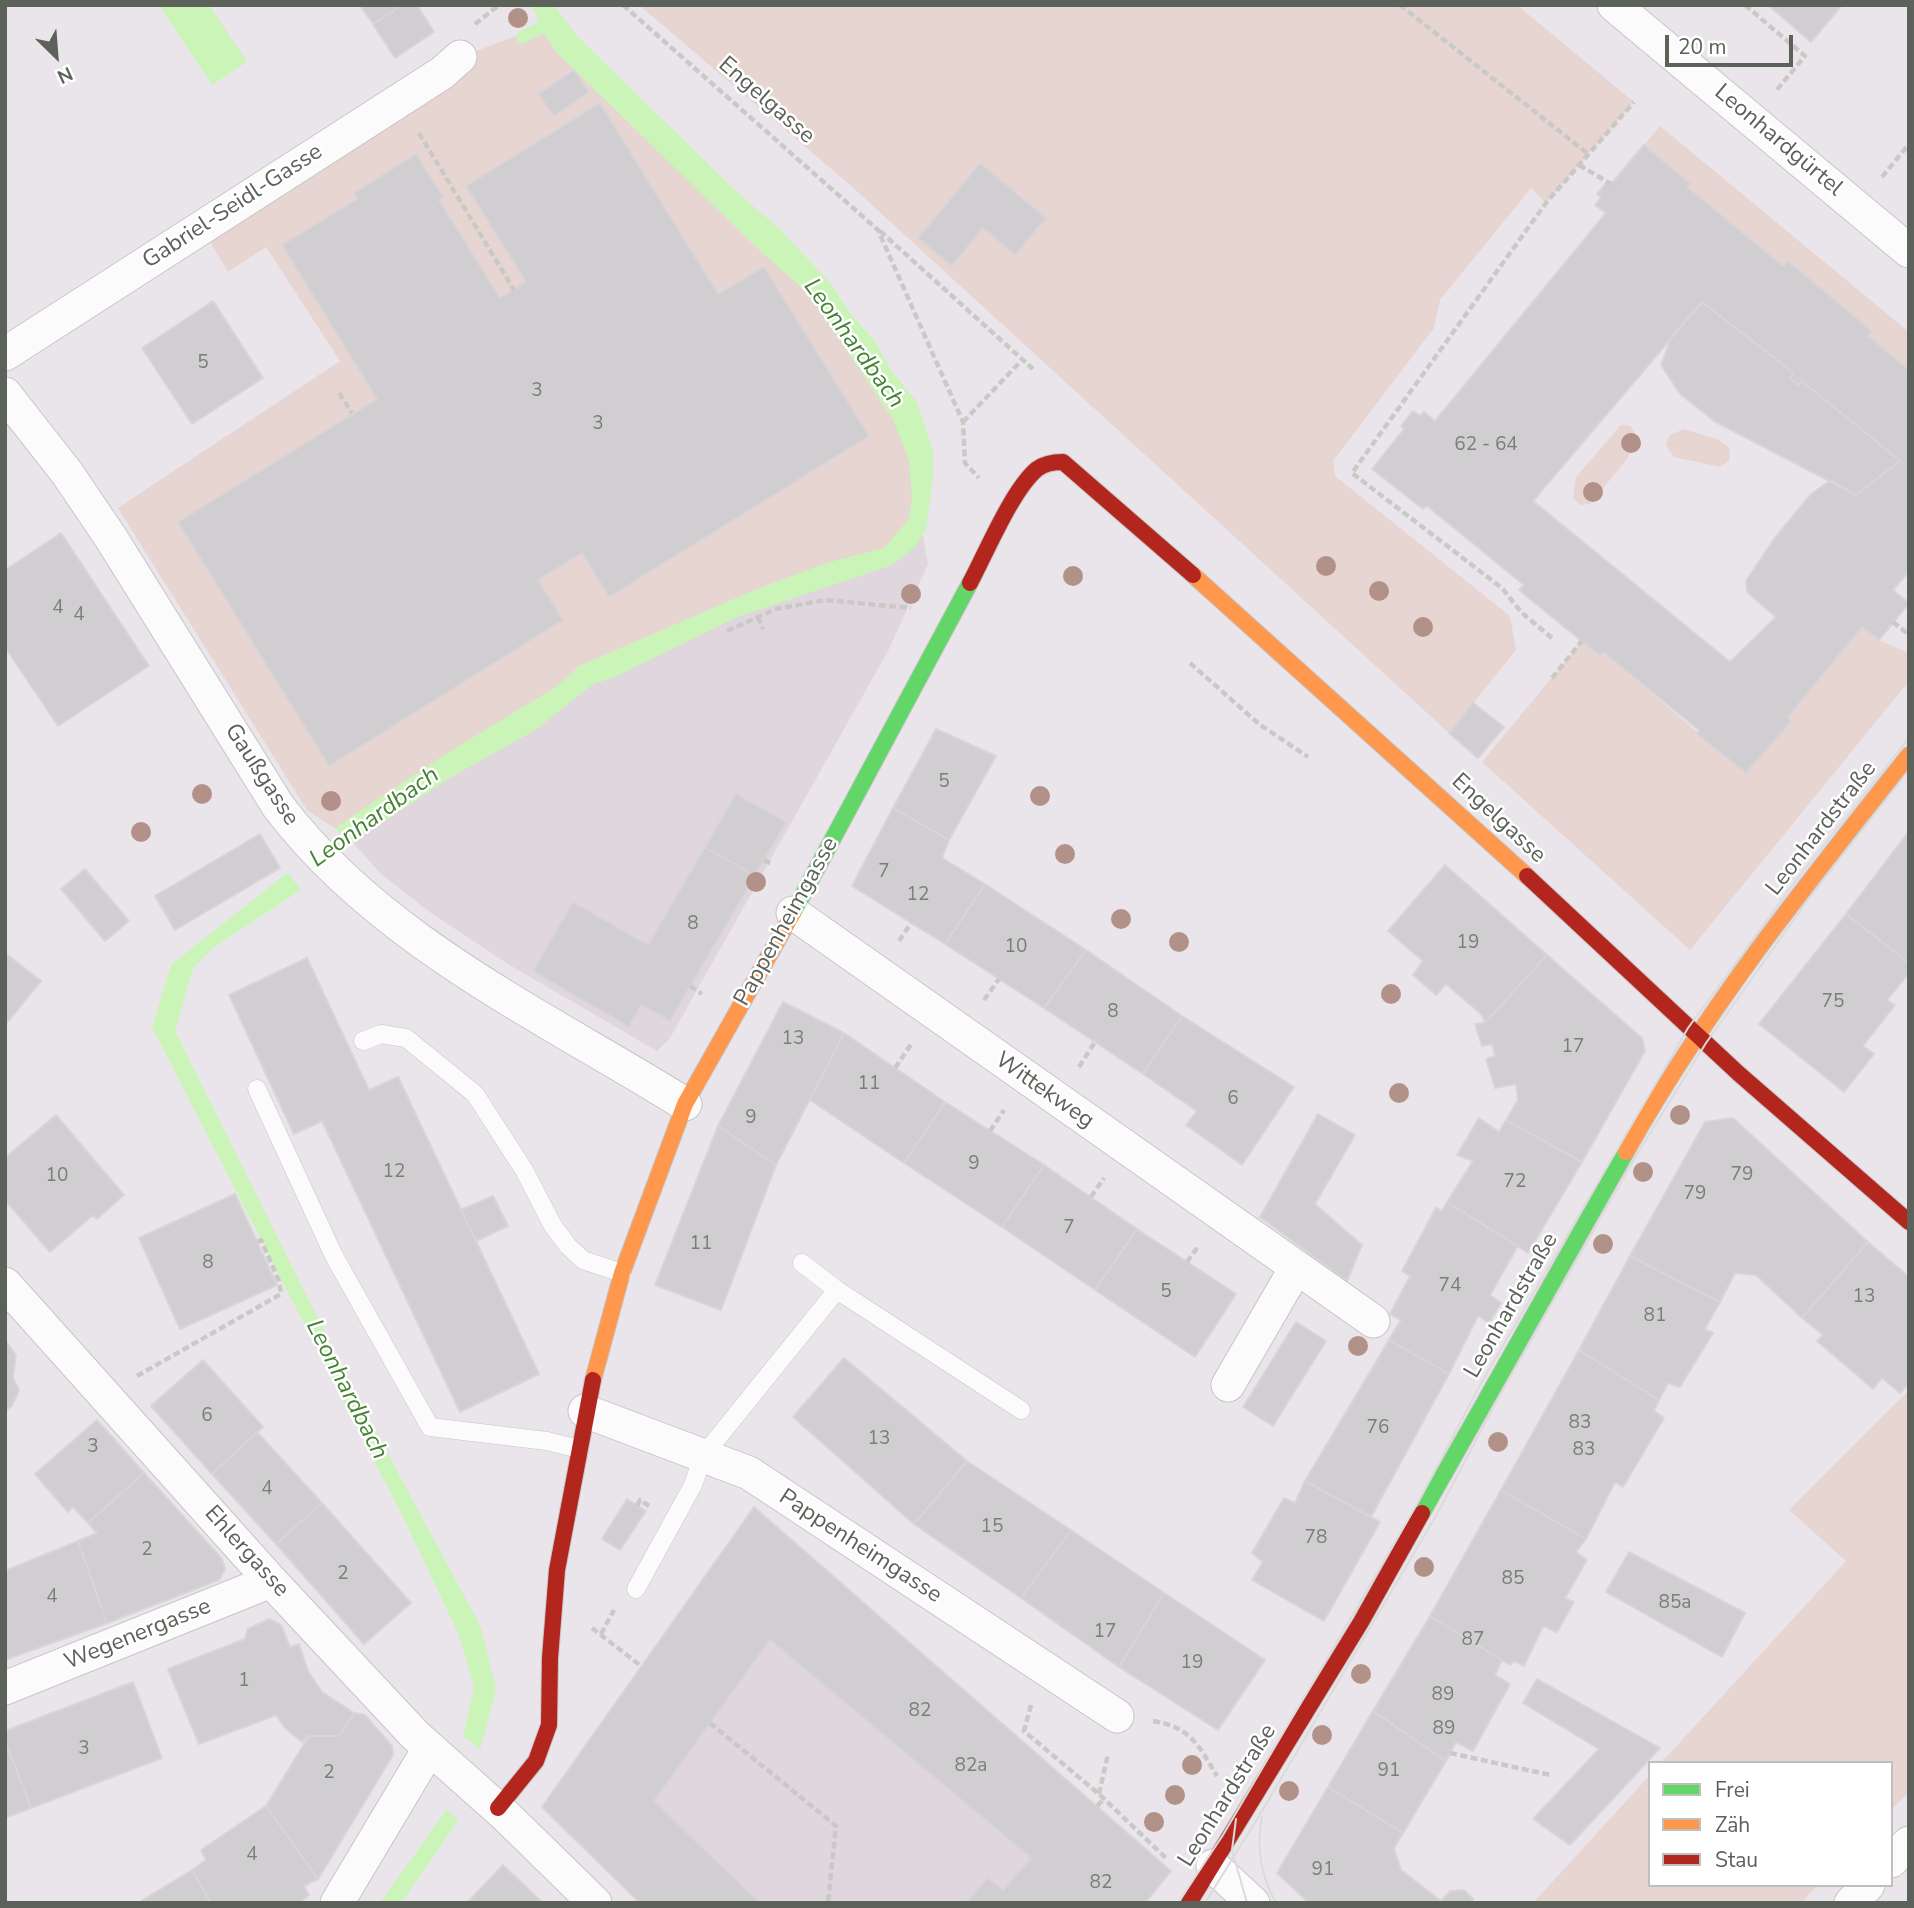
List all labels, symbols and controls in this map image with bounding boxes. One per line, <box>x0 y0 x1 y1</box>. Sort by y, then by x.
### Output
north arrow <box>21 21 91 91</box>
scale bar <box>1669 21 1797 65</box>
text: 20 m <box>1678 33 1727 61</box>
street label: Engelgasse <box>712 52 820 150</box>
text: N <box>53 60 77 90</box>
street label: Leonhardgürtel <box>1708 79 1848 203</box>
street label: Gabriel-Seidl-Gasse <box>138 139 328 275</box>
water label: Leonhardbach <box>796 274 910 414</box>
house number: 5 <box>197 352 209 374</box>
house number: 3 <box>531 380 543 402</box>
house number: 3 <box>592 413 604 435</box>
house number: 62 - 64 <box>1454 434 1518 456</box>
house number: 4 <box>52 597 64 619</box>
house number: 4 <box>73 604 85 626</box>
street label: Gaußgasse <box>218 719 304 831</box>
street label: Leonhardstraße <box>1761 756 1883 902</box>
water label: Leonhardbach <box>305 761 445 875</box>
street label: Engelgasse <box>1445 768 1551 870</box>
house number: 5 <box>938 771 950 793</box>
street label: Pappenheimgasse <box>729 833 845 1011</box>
house number: 7 <box>878 861 890 883</box>
house number: 12 <box>907 884 929 906</box>
house number: 8 <box>687 913 699 935</box>
house number: 19 <box>1457 932 1479 954</box>
house number: 10 <box>1005 936 1027 958</box>
house number: 75 <box>1822 991 1844 1013</box>
house number: 8 <box>1107 1001 1119 1023</box>
house number: 13 <box>782 1028 804 1050</box>
house number: 17 <box>1562 1036 1584 1058</box>
street label: Wittekweg <box>989 1047 1099 1135</box>
house number: 11 <box>858 1073 880 1095</box>
house number: 6 <box>1227 1088 1239 1110</box>
house number: 9 <box>745 1107 757 1129</box>
house number: 9 <box>968 1153 980 1175</box>
house number: 12 <box>383 1161 405 1183</box>
house number: 79 <box>1731 1164 1753 1186</box>
house number: 10 <box>46 1165 68 1187</box>
house number: 72 <box>1504 1171 1526 1193</box>
house number: 79 <box>1684 1183 1706 1205</box>
house number: 7 <box>1063 1217 1075 1239</box>
street label: Leonhardstraße <box>1459 1229 1565 1383</box>
house number: 11 <box>690 1233 712 1255</box>
house number: 8 <box>202 1252 214 1274</box>
house number: 74 <box>1439 1275 1461 1297</box>
house number: 5 <box>1160 1281 1172 1303</box>
house number: 13 <box>1853 1286 1875 1308</box>
house number: 81 <box>1644 1305 1666 1327</box>
water label: Leonhardbach <box>298 1315 394 1465</box>
house number: 6 <box>201 1405 213 1427</box>
house number: 83 <box>1569 1412 1591 1434</box>
house number: 76 <box>1367 1417 1389 1439</box>
house number: 13 <box>868 1428 890 1450</box>
house number: 3 <box>87 1436 99 1458</box>
house number: 83 <box>1573 1439 1595 1461</box>
house number: 4 <box>261 1478 273 1500</box>
street label: Pappenheimgasse <box>773 1484 947 1610</box>
street label: Ehlergasse <box>198 1501 294 1603</box>
house number: 15 <box>981 1516 1003 1538</box>
house number: 78 <box>1305 1527 1327 1549</box>
house number: 2 <box>141 1539 153 1561</box>
house number: 2 <box>337 1563 349 1585</box>
house number: 85 <box>1502 1568 1524 1590</box>
house number: 4 <box>46 1586 58 1608</box>
house number: 85a <box>1659 1592 1691 1614</box>
street label: Wegenergasse <box>61 1593 215 1677</box>
house number: 17 <box>1094 1621 1116 1643</box>
house number: 87 <box>1462 1629 1484 1651</box>
house number: 19 <box>1181 1652 1203 1674</box>
house number: 1 <box>238 1670 250 1692</box>
house number: 89 <box>1432 1684 1454 1706</box>
house number: 82 <box>909 1700 931 1722</box>
house number: 89 <box>1433 1718 1455 1740</box>
street label: Leonhardstraße <box>1173 1720 1283 1872</box>
house number: 3 <box>78 1738 90 1760</box>
house number: 82a <box>955 1755 987 1777</box>
house number: 91 <box>1378 1760 1400 1782</box>
legend <box>1648 1761 1893 1887</box>
house number: 2 <box>323 1762 335 1784</box>
text: Frei <box>1715 1776 1750 1804</box>
text: Zäh <box>1715 1811 1750 1839</box>
house number: 4 <box>246 1844 258 1866</box>
text: Stau <box>1715 1846 1758 1874</box>
house number: 91 <box>1312 1859 1334 1881</box>
house number: 82 <box>1090 1872 1112 1894</box>

